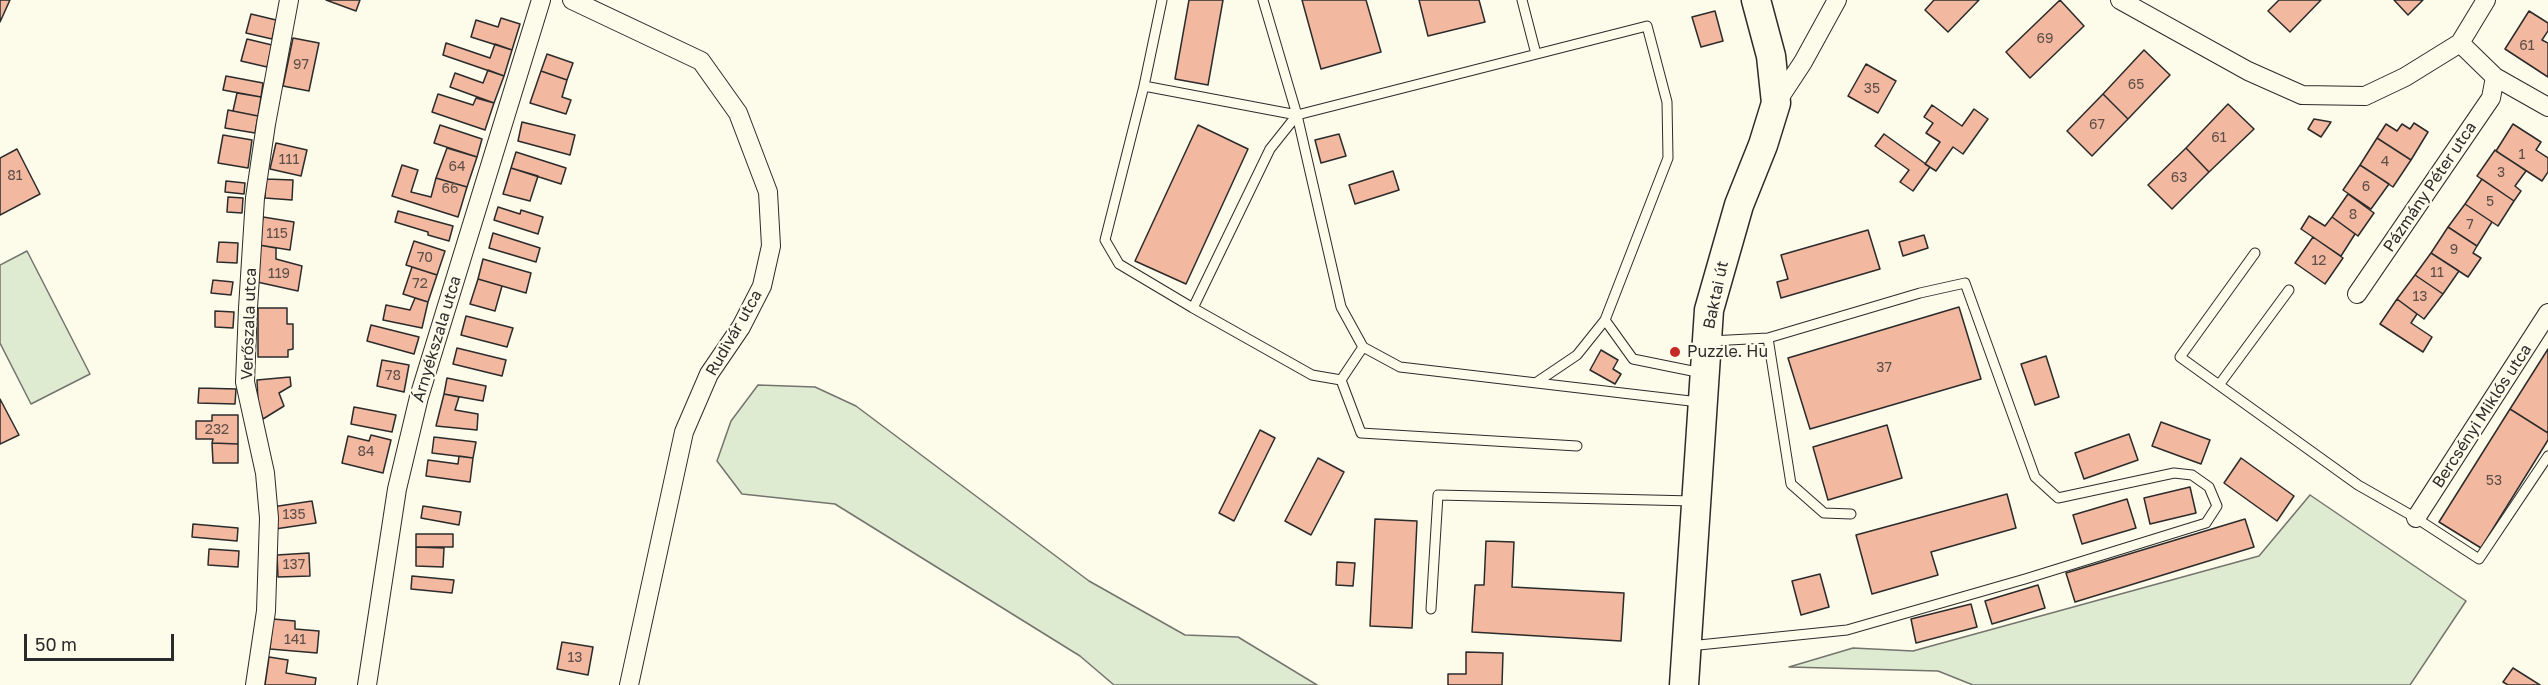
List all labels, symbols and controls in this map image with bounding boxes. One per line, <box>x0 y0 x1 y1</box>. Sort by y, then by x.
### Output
house number: 69 <box>2037 31 2053 47</box>
house number: 61 <box>2519 38 2535 54</box>
house number: 97 <box>293 57 309 73</box>
house number: 65 <box>2128 77 2144 93</box>
house number: 35 <box>1864 81 1880 97</box>
house number: 67 <box>2089 117 2105 133</box>
street label: Pázmány Péter utca <box>2379 118 2481 256</box>
house number: 61 <box>2211 130 2227 146</box>
house number: 1 <box>2519 147 2525 163</box>
house number: 111 <box>279 152 299 168</box>
house number: 4 <box>2381 154 2389 170</box>
house number: 64 <box>448 159 466 175</box>
house number: 3 <box>2497 165 2505 181</box>
house number: 81 <box>7 168 23 184</box>
house number: 63 <box>2171 170 2187 186</box>
house number: 6 <box>2362 179 2370 195</box>
house number: 66 <box>442 181 458 197</box>
house number: 5 <box>2486 194 2494 210</box>
house number: 8 <box>2349 207 2357 223</box>
house number: 7 <box>2466 217 2474 233</box>
house number: 115 <box>266 226 288 242</box>
house number: 9 <box>2450 242 2458 258</box>
house number: 70 <box>417 250 433 266</box>
house number: 12 <box>2312 253 2326 269</box>
street label: Baktai út <box>1699 259 1733 331</box>
house number: 11 <box>2430 265 2444 281</box>
house number: 119 <box>268 266 290 282</box>
street label: Verőszala utca <box>237 267 261 381</box>
street label: Árnyékszala utca <box>409 273 465 405</box>
house number: 72 <box>412 276 428 292</box>
street label: Rudivár utca <box>702 287 766 379</box>
house number: 13 <box>2413 289 2427 305</box>
street label: Bercsényi Miklós utca <box>2428 341 2536 491</box>
place label: Puzzle. Hu <box>1687 342 1768 362</box>
marker: Puzzle. Hu <box>1668 345 1682 359</box>
house number: 37 <box>1876 360 1892 376</box>
house number: 78 <box>385 368 401 384</box>
house number: 232 <box>205 422 229 438</box>
house number: 84 <box>357 444 375 460</box>
house number: 53 <box>2486 473 2502 489</box>
house number: 135 <box>282 507 306 523</box>
house number: 137 <box>283 557 305 573</box>
scale bar <box>27 622 177 660</box>
house number: 141 <box>284 632 306 648</box>
text: 50 m <box>35 633 77 655</box>
house number: 13 <box>568 650 582 666</box>

